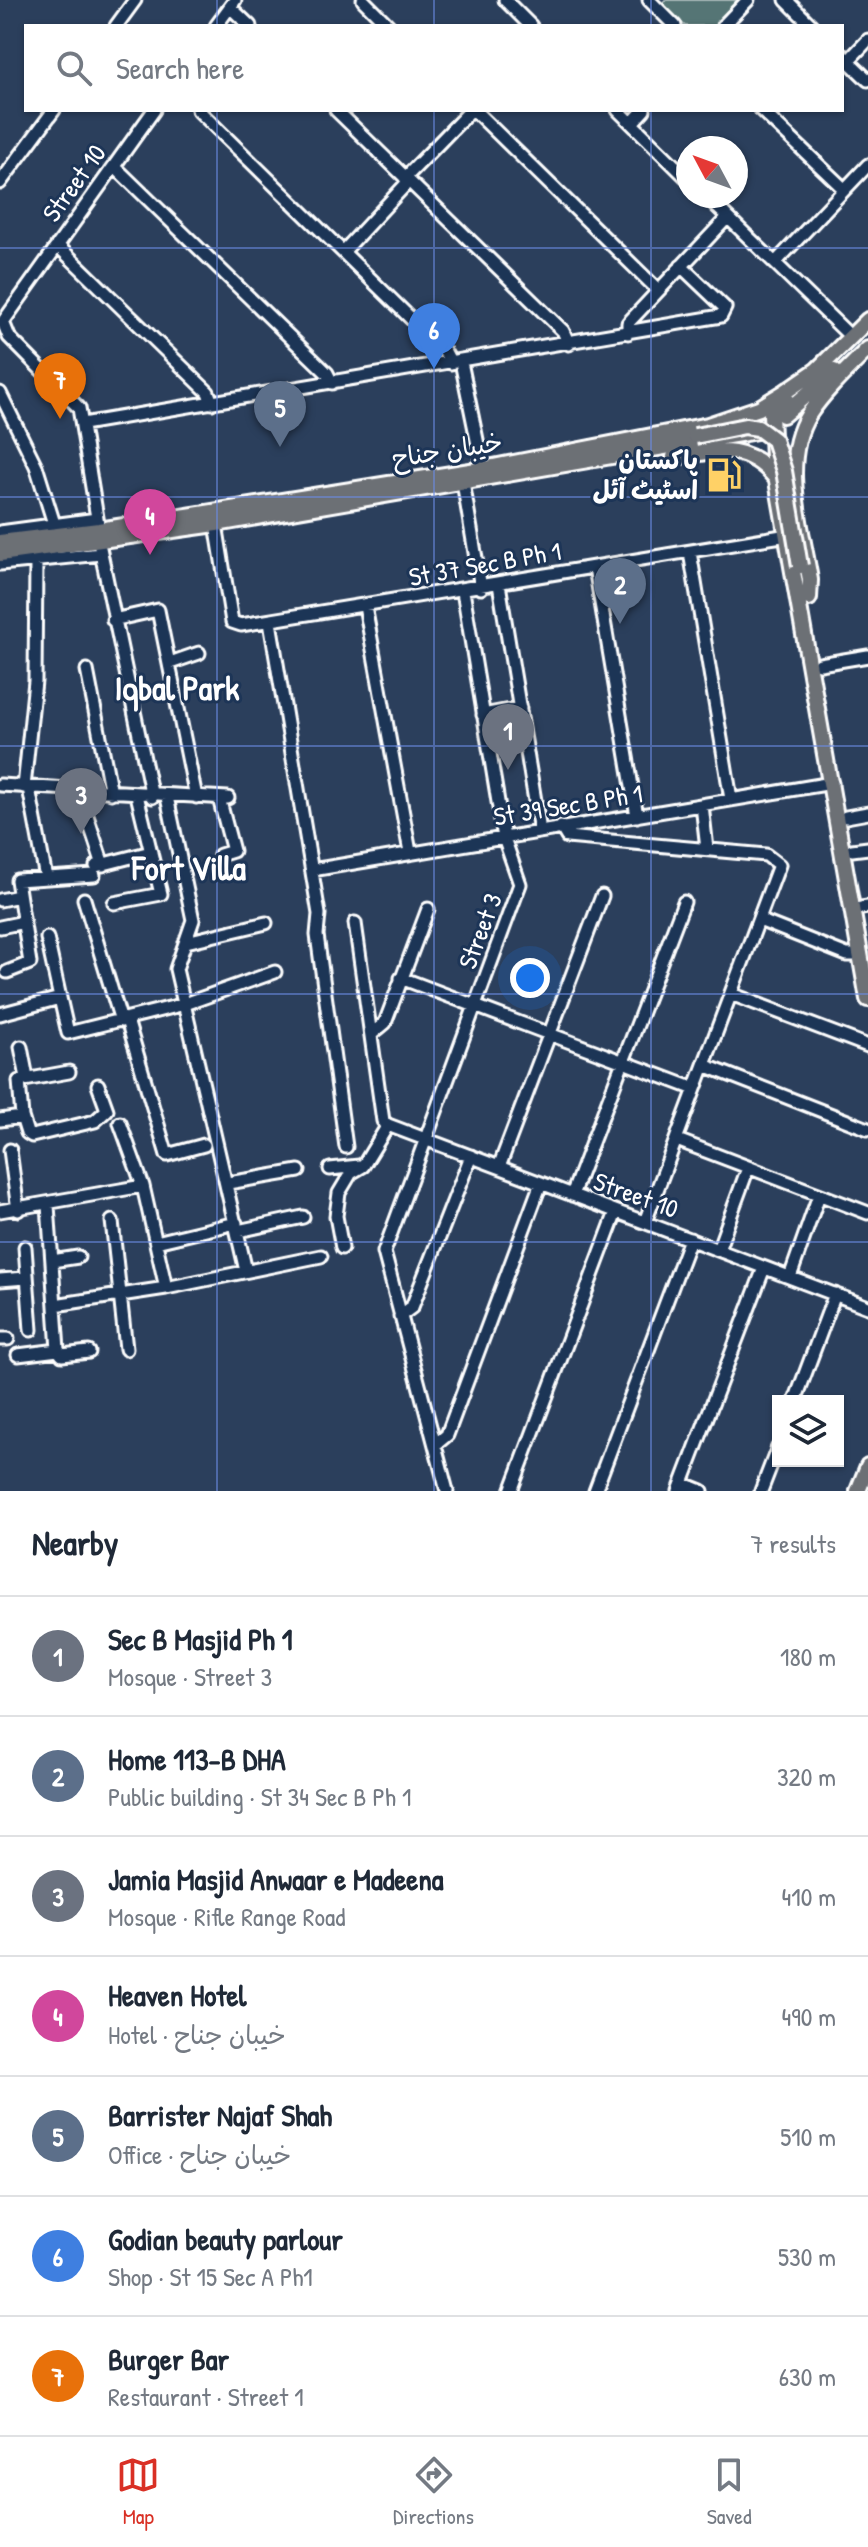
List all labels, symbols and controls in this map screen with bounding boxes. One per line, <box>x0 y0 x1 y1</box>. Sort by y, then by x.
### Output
search box <box>24 24 844 112</box>
icon: search <box>52 46 96 90</box>
text: Search here <box>116 48 244 88</box>
north arrow <box>676 136 748 208</box>
street label: Street 10 <box>34 137 114 228</box>
pin: 6 <box>408 303 460 369</box>
pin: 7 <box>34 353 86 419</box>
pin: 5 <box>254 381 306 447</box>
street label: خیبان جناح <box>389 423 505 477</box>
place label: پاکستان اسٹیٹ آئل <box>593 442 698 507</box>
fuel station icon: پاکستان اسٹیٹ آئل <box>705 456 743 494</box>
pin: 4 <box>124 489 176 555</box>
street label: St 37 Sec B Ph 1 <box>406 533 564 594</box>
pin: 2 <box>594 558 646 624</box>
district label: Iqbal Park <box>115 665 239 712</box>
pin: 1 <box>482 704 534 770</box>
pin: 3 <box>55 768 107 834</box>
street label: St 39 Sec B Ph 1 <box>491 775 645 834</box>
district label: Fort Villa <box>131 845 247 891</box>
street label: Street 3 <box>449 888 510 974</box>
your location <box>510 958 550 998</box>
street label: Street 10 <box>589 1163 683 1226</box>
map controls <box>772 1395 844 1467</box>
button: layers <box>772 1395 844 1467</box>
text: Nearby <box>32 1520 118 1566</box>
text: 7 results <box>751 1526 836 1561</box>
text: Sec B Masjid Ph 1 <box>108 1619 293 1659</box>
text: 1 <box>53 1639 63 1674</box>
text: 180 m <box>780 1639 836 1674</box>
text: Mosque · Street 3 <box>108 1659 272 1694</box>
text: Home 113-B DHA <box>108 1739 286 1779</box>
text: 2 <box>52 1759 64 1794</box>
text: 320 m <box>777 1759 836 1794</box>
text: Public building · St 34 Sec B Ph 1 <box>108 1779 411 1814</box>
text: Jamia Masjid Anwaar e Madeena <box>108 1859 444 1899</box>
text: 3 <box>52 1879 64 1914</box>
text: 410 m <box>782 1879 836 1914</box>
text: Mosque · Rifle Range Road <box>108 1899 345 1934</box>
text: Heaven Hotel <box>108 1975 247 2015</box>
text: 4 <box>53 1999 63 2034</box>
text: 490 m <box>781 1999 836 2034</box>
text: Hotel · خیبان جناح <box>108 2017 286 2052</box>
text: Barrister Najaf Shah <box>108 2095 332 2135</box>
text: 5 <box>53 2119 64 2154</box>
text: 510 m <box>780 2119 836 2154</box>
text: Office · خیبان جناح <box>108 2137 291 2172</box>
text: Godian beauty parlour <box>108 2219 343 2259</box>
text: 6 <box>53 2239 63 2274</box>
text: 530 m <box>778 2239 836 2274</box>
text: Shop · St 15 Sec A Ph1 <box>108 2259 313 2294</box>
text: Burger Bar <box>108 2339 229 2379</box>
text: 7 <box>52 2359 64 2394</box>
text: 630 m <box>779 2359 836 2394</box>
text: Restaurant · Street 1 <box>108 2379 304 2414</box>
tab: Map <box>116 2453 160 2531</box>
tab: Directions <box>393 2453 474 2531</box>
tab: Saved <box>707 2453 752 2531</box>

